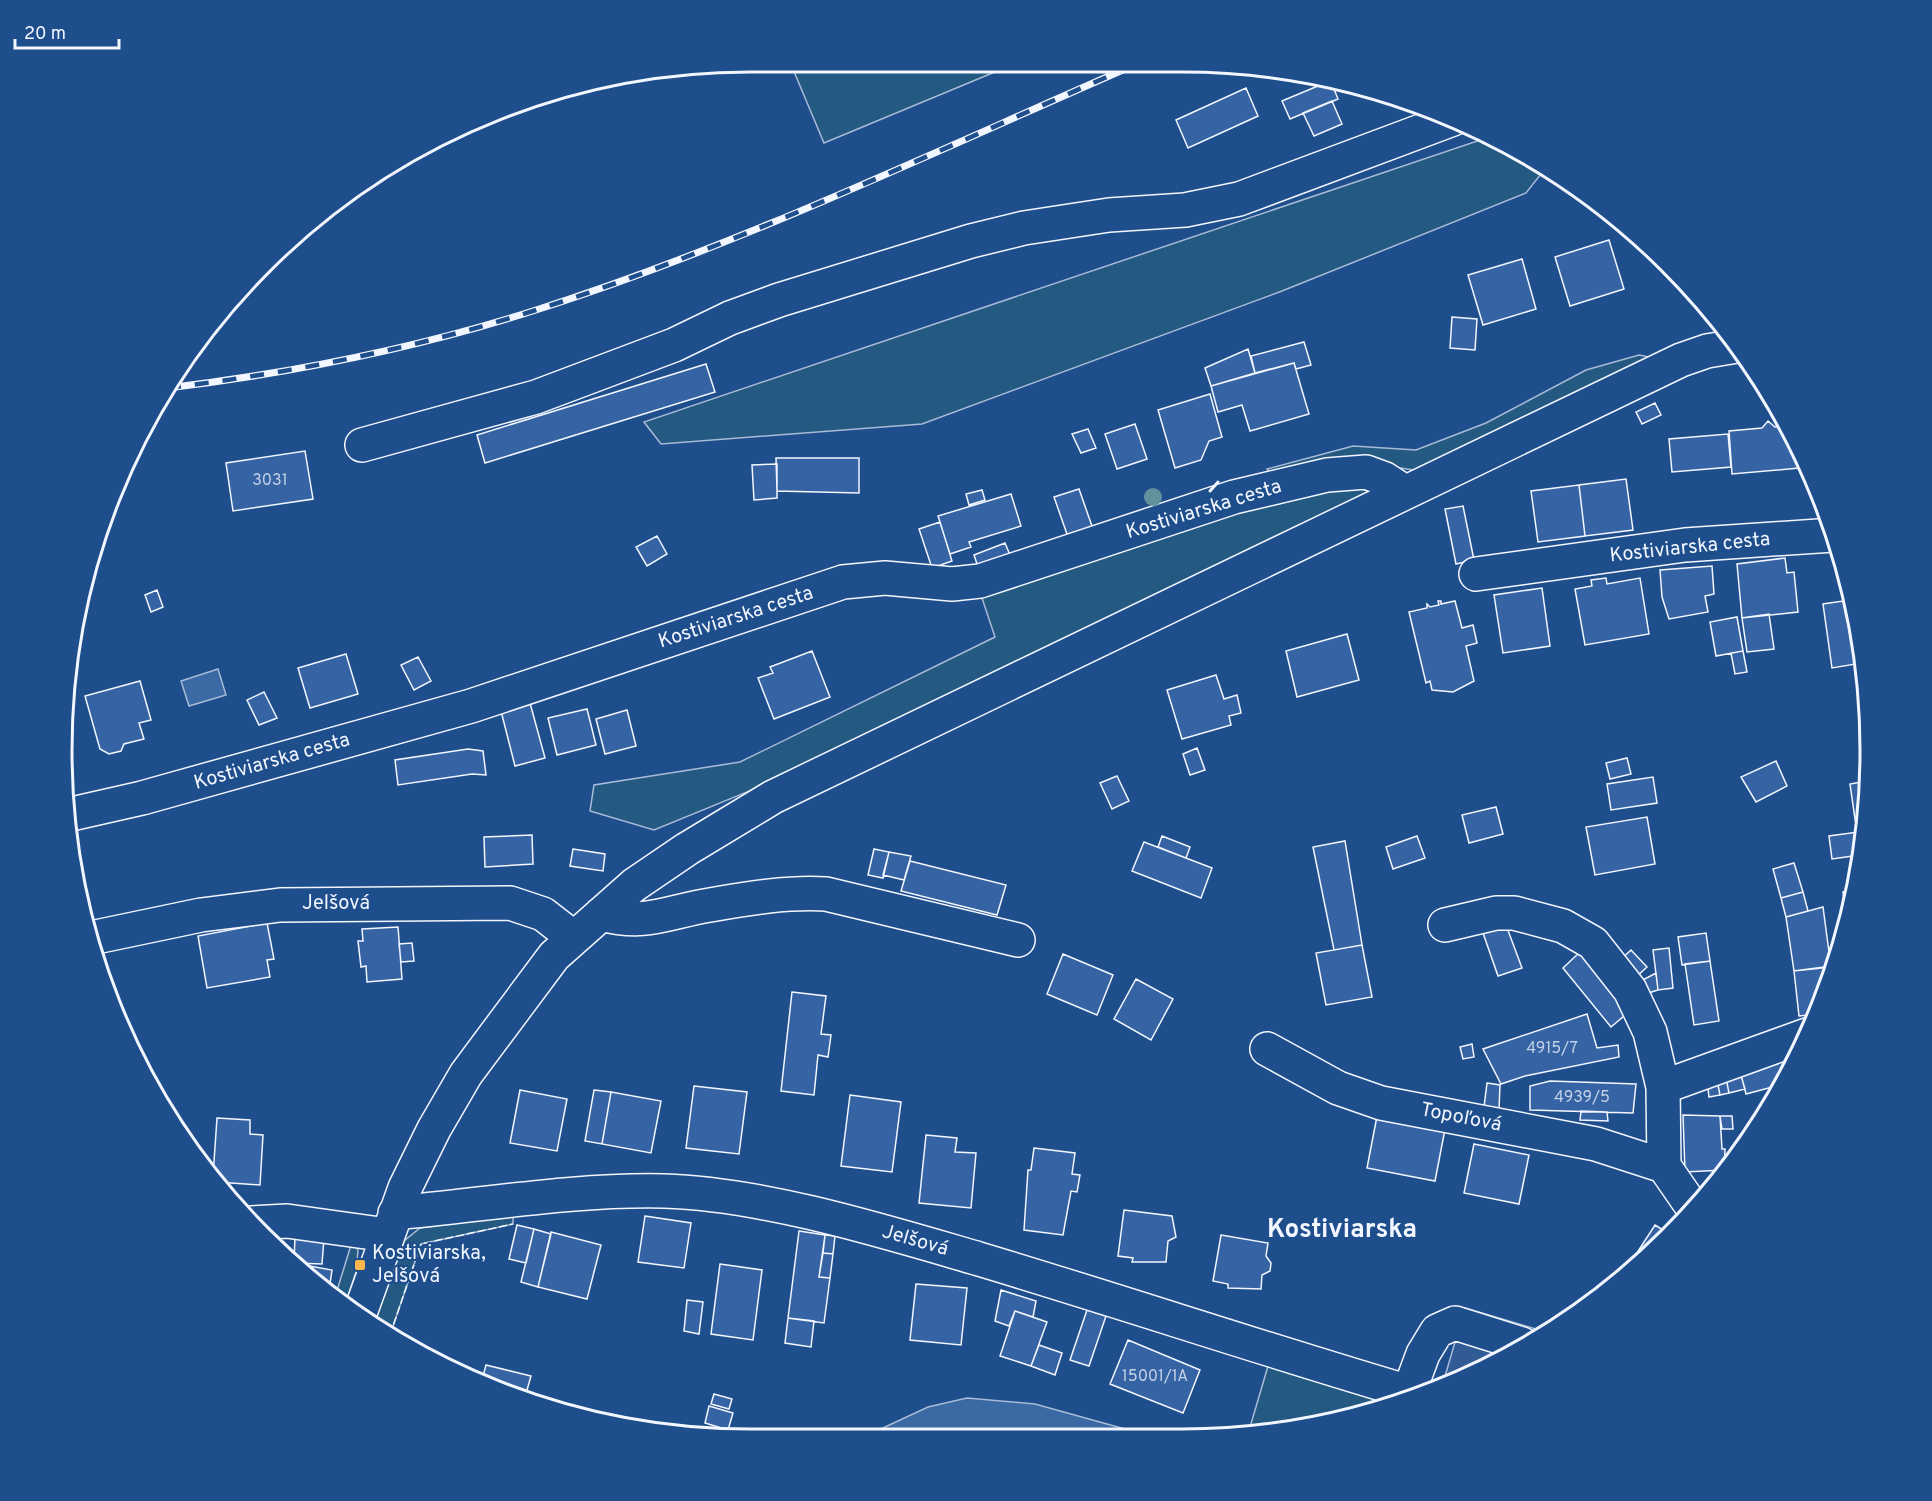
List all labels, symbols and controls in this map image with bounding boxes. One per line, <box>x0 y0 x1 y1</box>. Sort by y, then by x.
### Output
scale bar <box>15 12 118 50</box>
text: 20 m <box>24 23 66 46</box>
house number: 3031 <box>252 471 288 491</box>
street label: Kostiviarska cesta <box>1123 474 1285 546</box>
street label: Kostiviarska cesta <box>1608 527 1772 569</box>
street label: Kostiviarska cesta <box>655 581 817 655</box>
street label: Kostiviarska cesta <box>191 727 353 797</box>
street label: Jelšová <box>302 891 370 917</box>
house number: 4915/7 <box>1526 1039 1578 1059</box>
house number: 4939/5 <box>1554 1088 1610 1108</box>
street label: Topoľová <box>1418 1097 1504 1139</box>
district label: Kostiviarska <box>1267 1214 1417 1247</box>
street label: Jelšová <box>879 1219 951 1263</box>
place label: Kostiviarska, Jelšová <box>372 1241 486 1290</box>
marker: Kostiviarska, Jelšová <box>353 1258 367 1272</box>
house number: 15001/1A <box>1122 1367 1188 1387</box>

